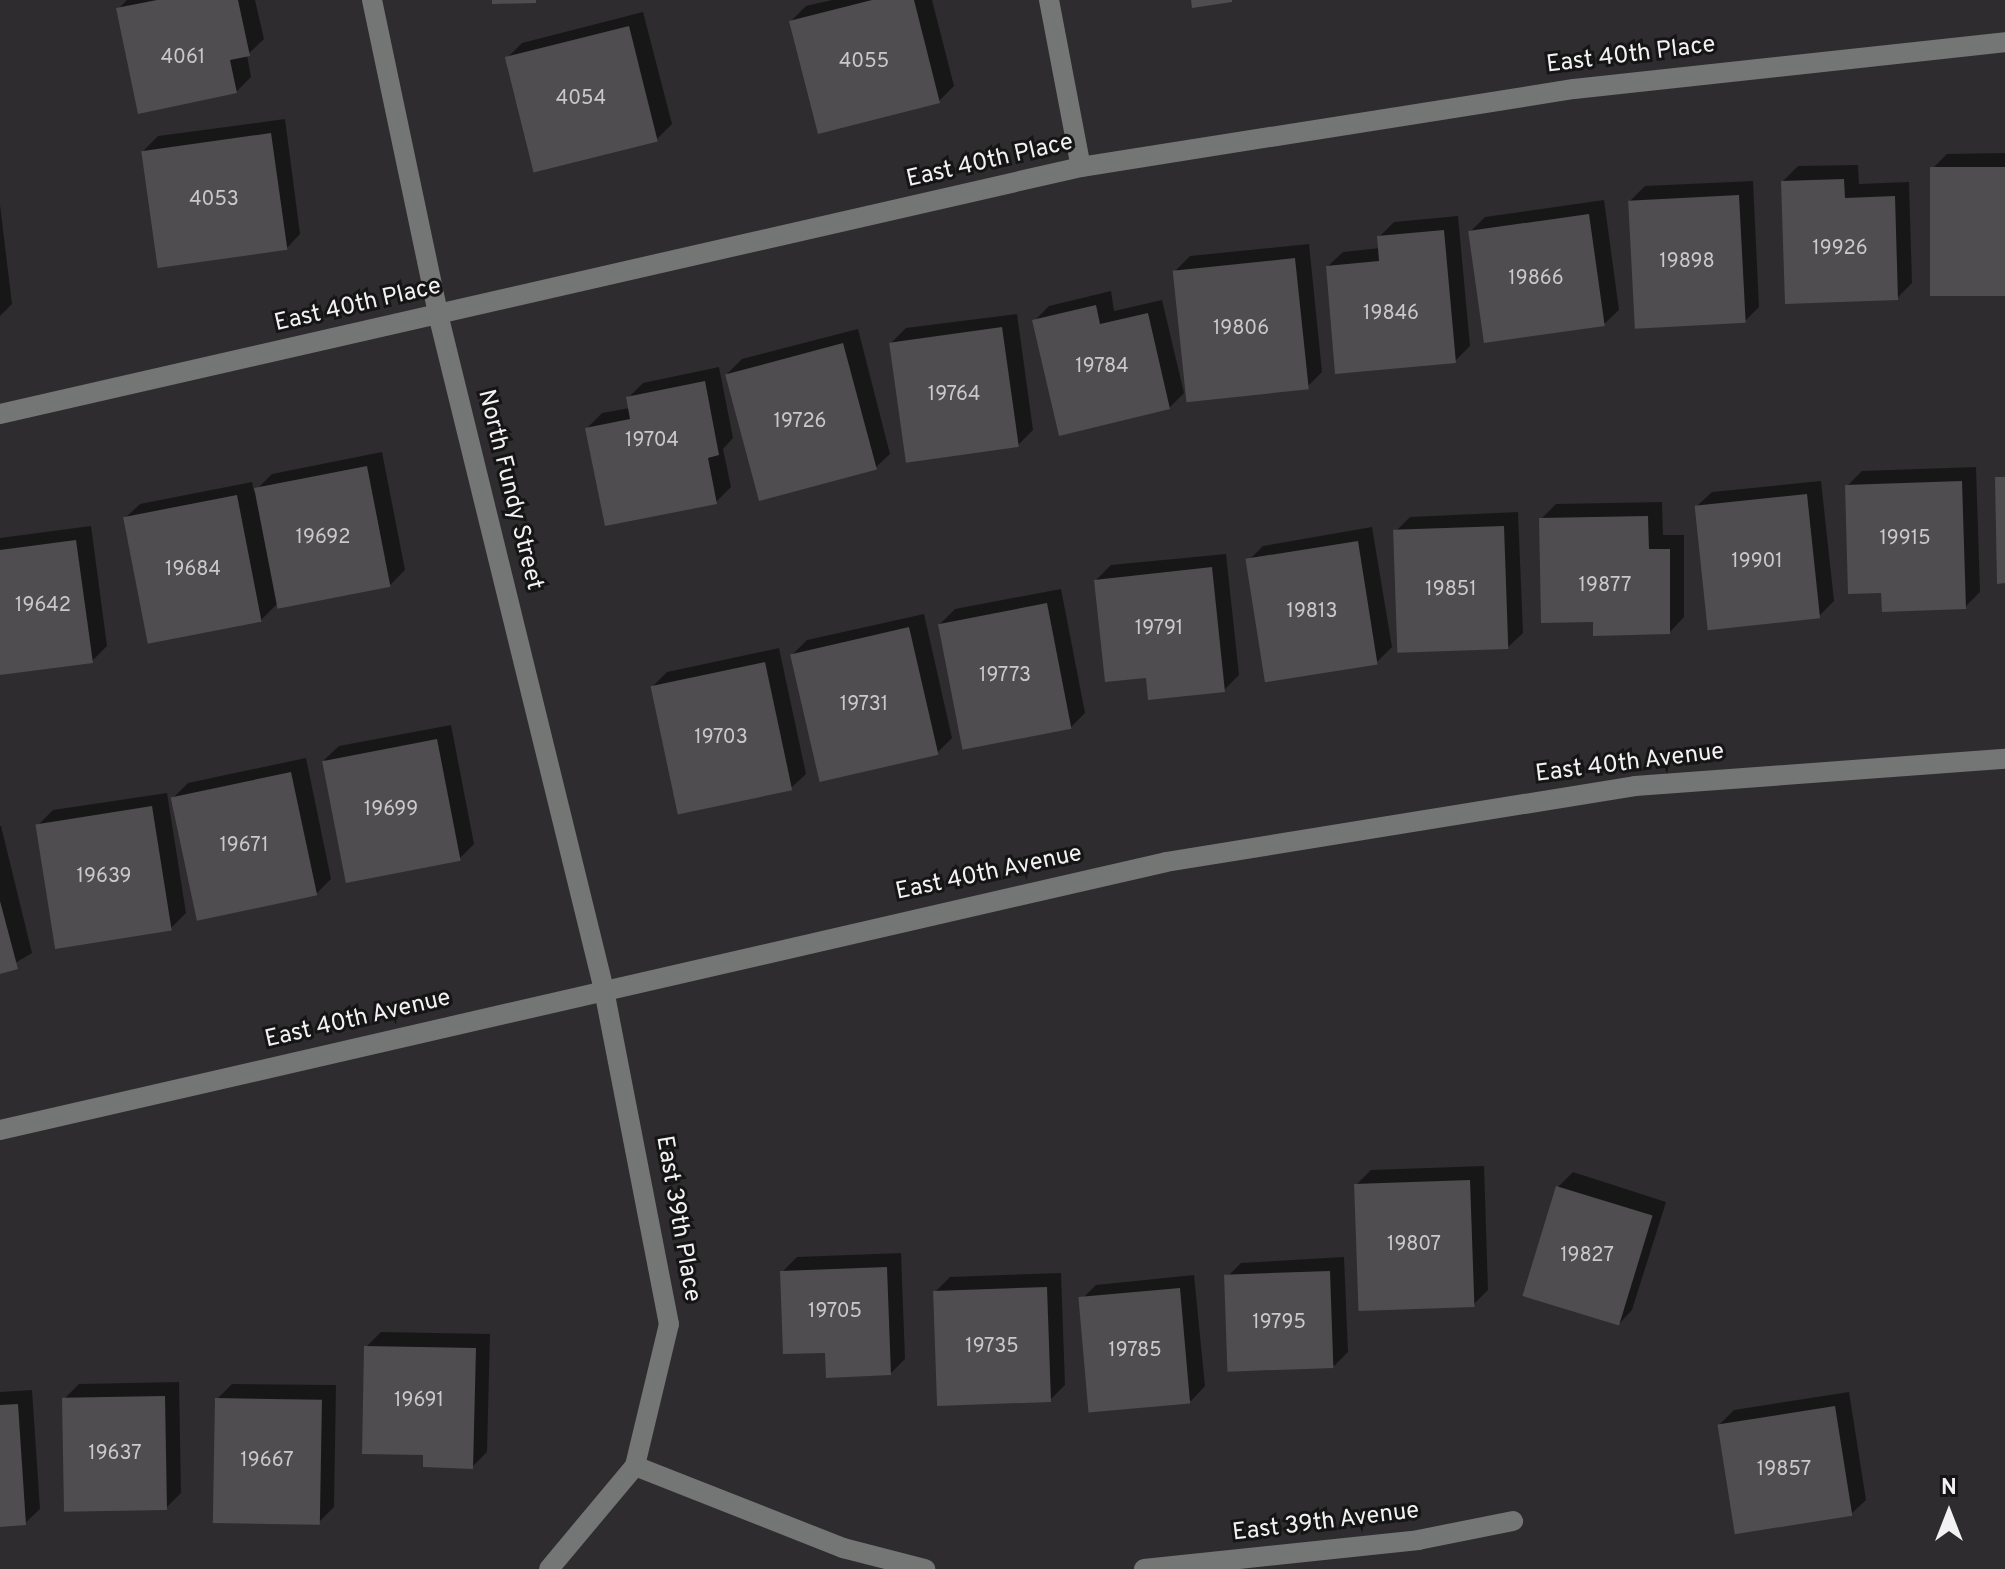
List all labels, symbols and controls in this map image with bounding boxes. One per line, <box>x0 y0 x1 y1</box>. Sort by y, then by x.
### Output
street label: East 40th Place <box>1545 31 1717 81</box>
house number: 4061 <box>161 46 205 70</box>
house number: 4055 <box>839 50 889 74</box>
house number: 4054 <box>556 87 606 111</box>
street label: East 40th Place <box>904 129 1076 195</box>
house number: 4053 <box>189 188 239 212</box>
house number: 19926 <box>1812 237 1868 261</box>
house number: 19898 <box>1659 250 1715 274</box>
house number: 19866 <box>1508 267 1564 291</box>
street label: East 40th Place <box>272 273 444 339</box>
house number: 19846 <box>1363 302 1419 326</box>
house number: 19806 <box>1213 317 1269 341</box>
house number: 19784 <box>1075 355 1129 379</box>
house number: 19764 <box>928 383 980 407</box>
street label: North Fundy Street <box>470 387 548 593</box>
house number: 19726 <box>773 410 827 434</box>
house number: 19704 <box>625 429 679 453</box>
house number: 19692 <box>296 526 350 550</box>
house number: 19915 <box>1879 527 1931 551</box>
house number: 19901 <box>1731 550 1783 574</box>
house number: 19684 <box>165 558 221 582</box>
house number: 19877 <box>1579 574 1631 598</box>
house number: 19851 <box>1425 578 1477 602</box>
house number: 19642 <box>15 594 71 618</box>
house number: 19813 <box>1286 600 1338 624</box>
house number: 19791 <box>1135 617 1183 641</box>
house number: 19773 <box>979 664 1031 688</box>
house number: 19731 <box>840 693 888 717</box>
house number: 19703 <box>694 726 748 750</box>
street label: East 40th Avenue <box>1534 738 1726 790</box>
house number: 19699 <box>364 798 418 822</box>
house number: 19671 <box>219 834 269 858</box>
street label: East 40th Avenue <box>893 840 1085 908</box>
house number: 19639 <box>77 865 131 889</box>
street label: East 40th Avenue <box>262 984 454 1056</box>
street label: East 39th Place <box>648 1134 706 1304</box>
house number: 19807 <box>1387 1233 1441 1257</box>
house number: 19827 <box>1560 1244 1614 1268</box>
house number: 19705 <box>808 1300 862 1324</box>
house number: 19795 <box>1252 1311 1306 1335</box>
house number: 19735 <box>965 1335 1019 1359</box>
house number: 19785 <box>1108 1339 1162 1363</box>
house number: 19691 <box>394 1389 444 1413</box>
house number: 19637 <box>88 1442 142 1466</box>
house number: 19667 <box>240 1449 294 1473</box>
house number: 19857 <box>1757 1458 1811 1482</box>
north arrow <box>1909 1473 1989 1553</box>
text: N <box>1941 1475 1957 1502</box>
street label: East 39th Avenue <box>1231 1497 1421 1549</box>

